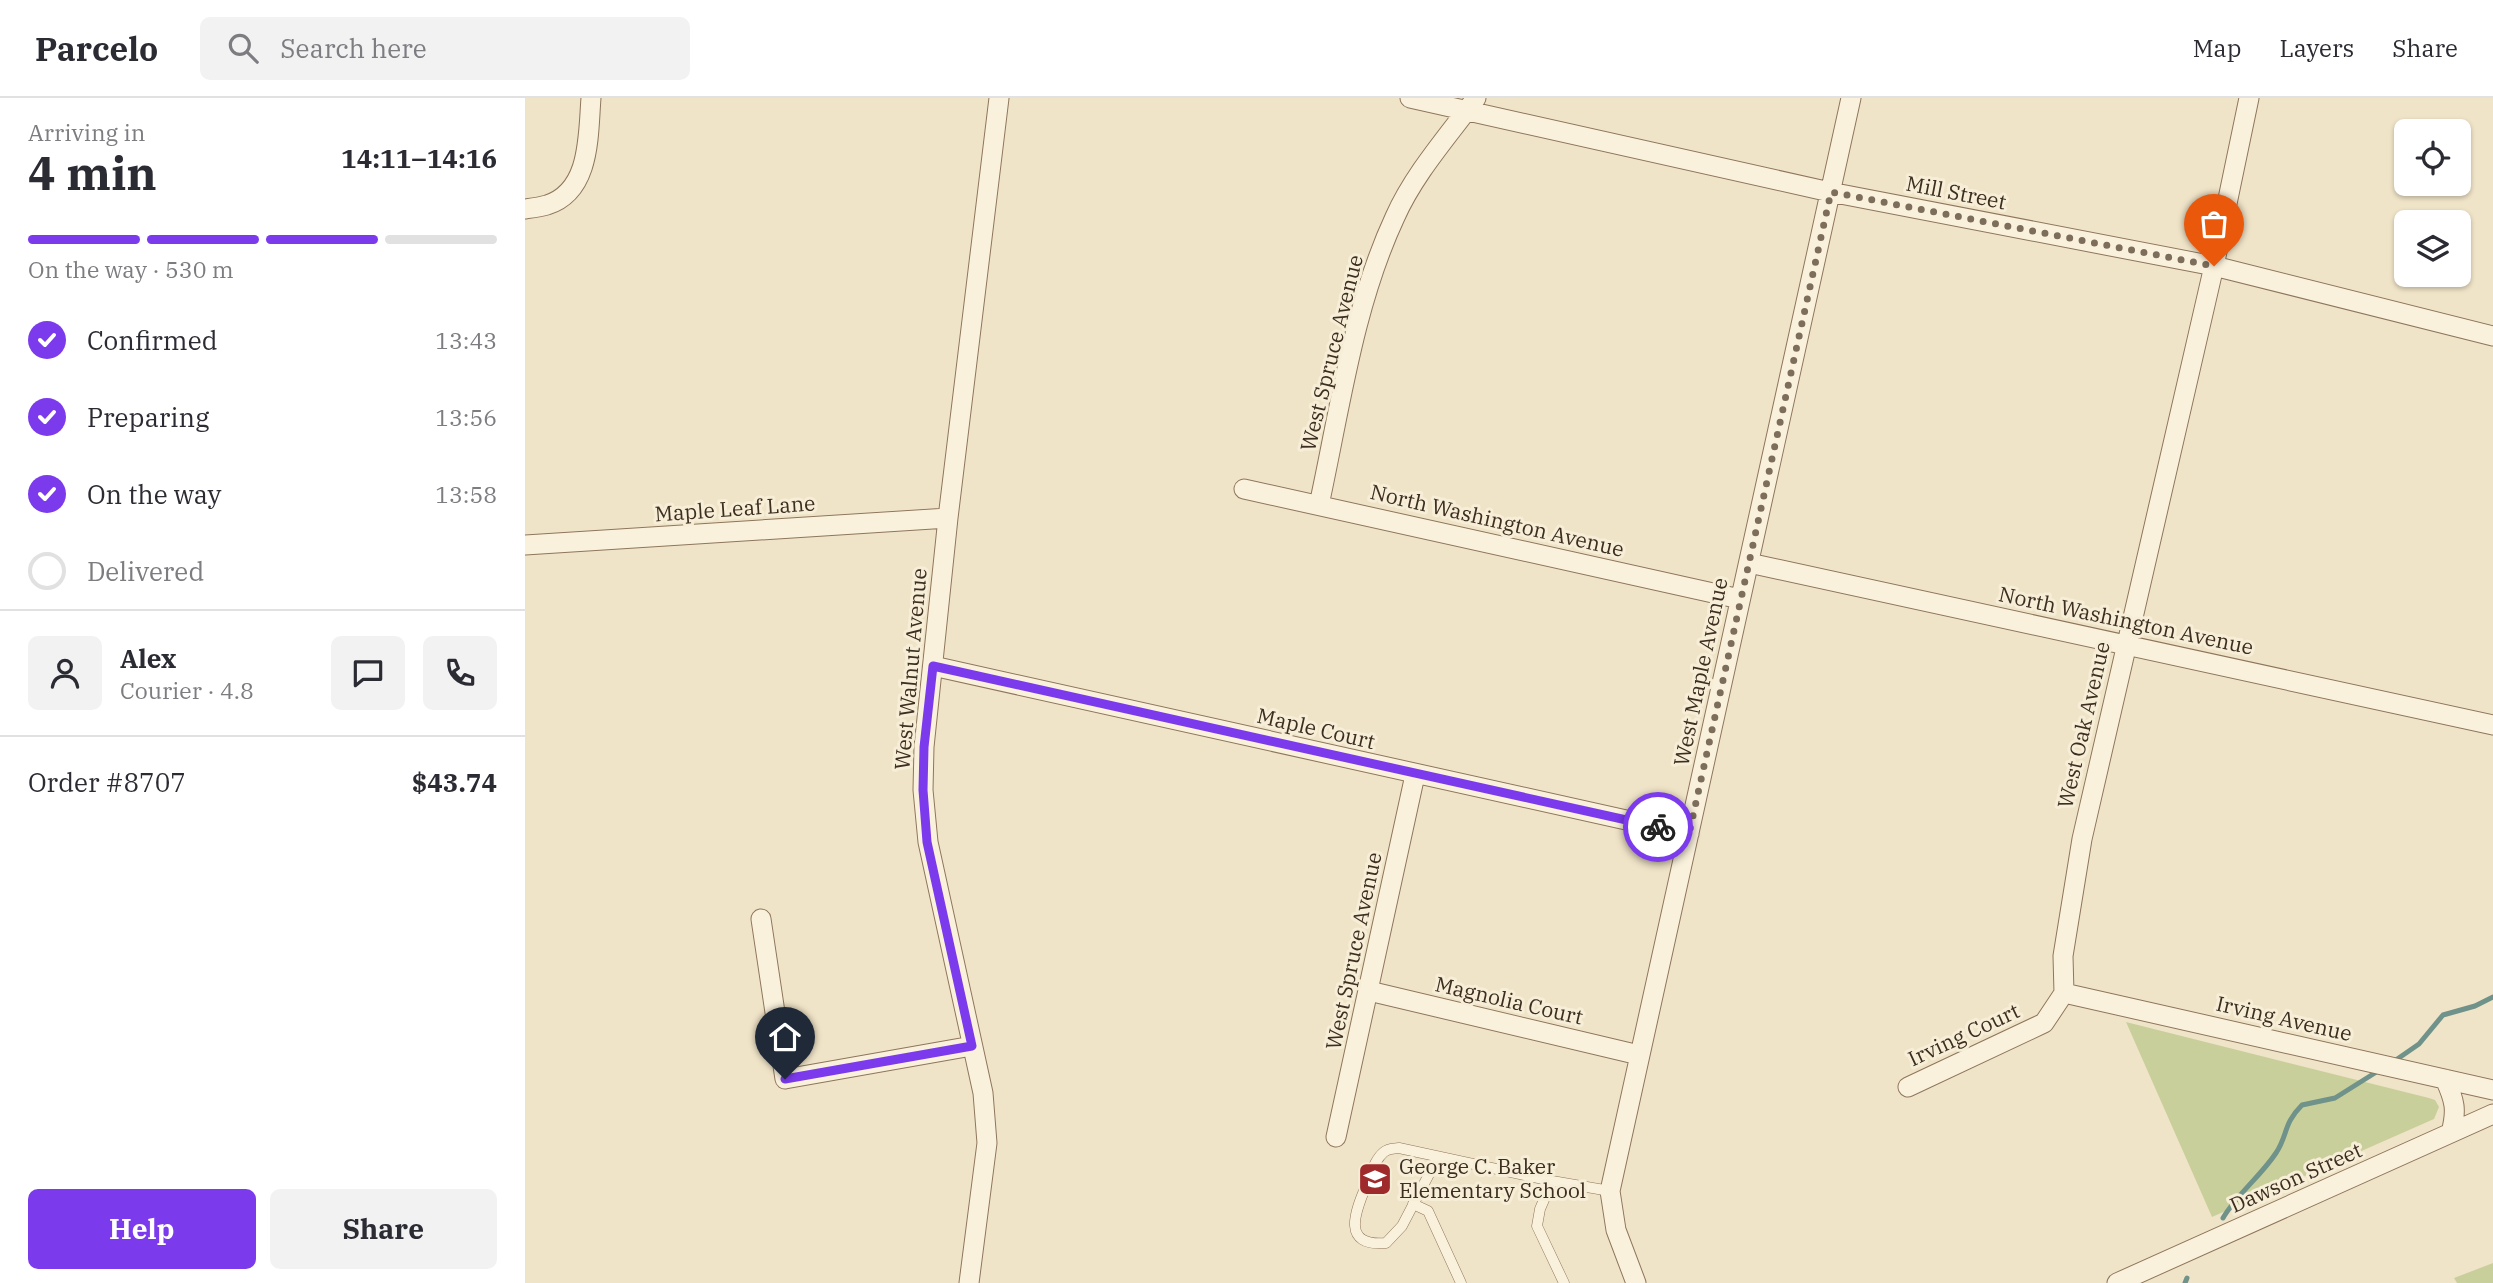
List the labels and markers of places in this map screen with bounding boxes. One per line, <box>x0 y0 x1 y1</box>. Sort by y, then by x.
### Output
pin <box>2184 194 2244 266</box>
pin <box>755 1007 815 1079</box>
place label: George C. Baker Elementary School <box>1399 1152 1586 1204</box>
school or university icon: George C. Baker Elementary School <box>1356 1160 1394 1198</box>

